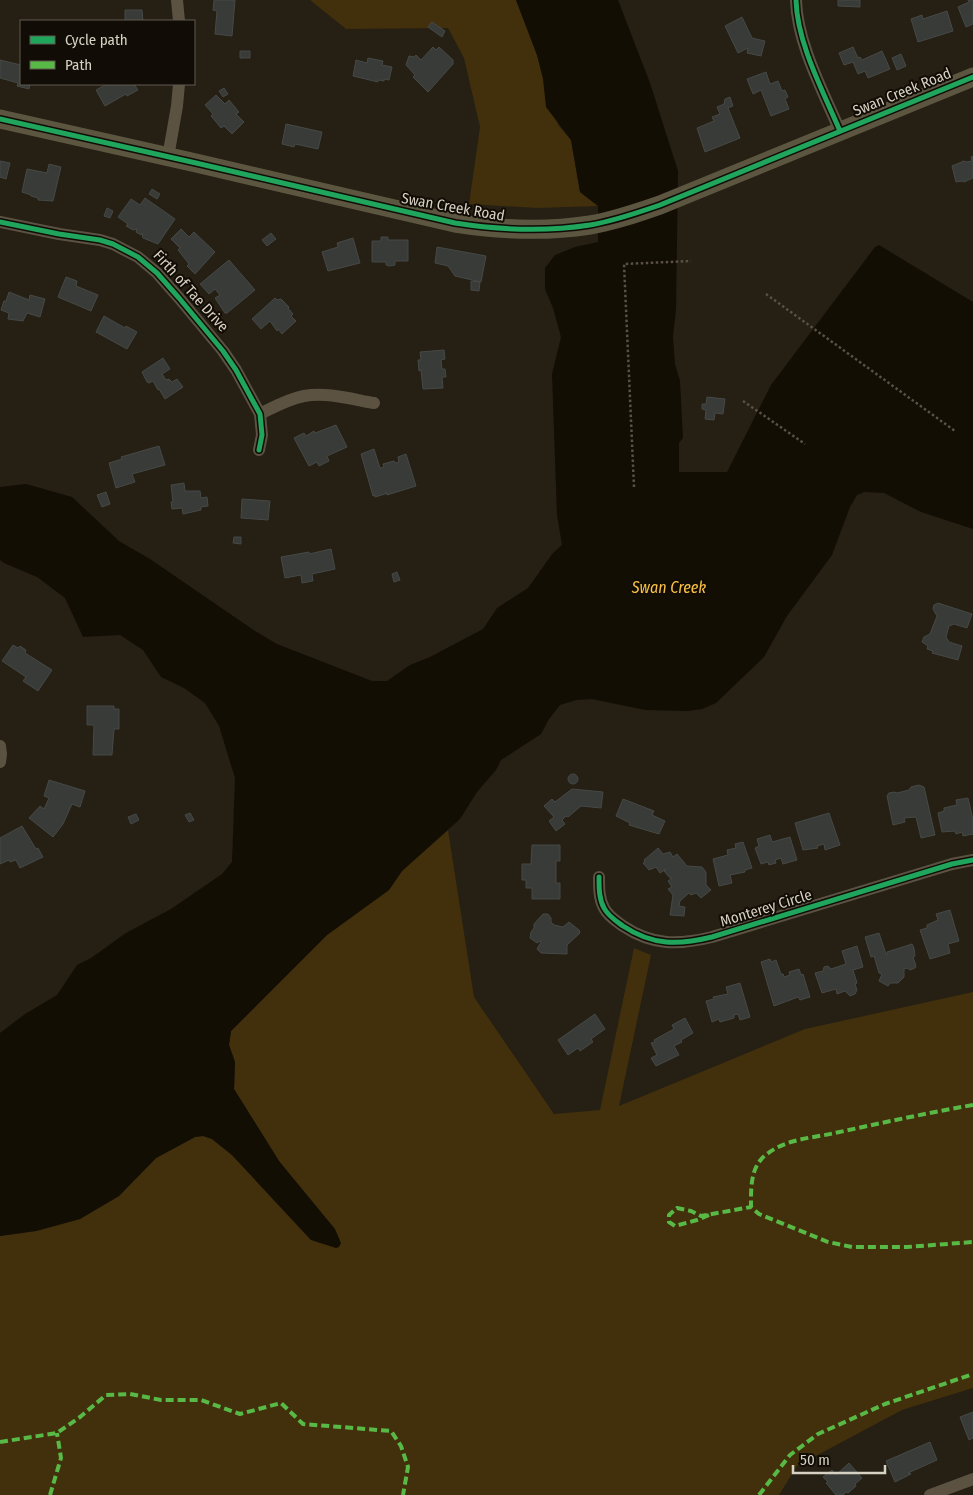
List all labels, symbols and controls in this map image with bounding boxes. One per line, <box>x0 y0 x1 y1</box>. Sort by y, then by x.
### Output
legend <box>20 20 195 85</box>
text: Cycle path <box>65 31 128 49</box>
text: Path <box>65 56 92 74</box>
street label: Swan Creek Road <box>850 64 954 120</box>
street label: Swan Creek Road <box>400 189 506 225</box>
street label: Firth of Tae Drive <box>150 246 232 336</box>
water label: Swan Creek <box>631 578 706 597</box>
street label: Monterey Circle <box>718 886 814 930</box>
scale bar <box>793 1442 886 1474</box>
text: 50 m <box>800 1451 830 1469</box>

